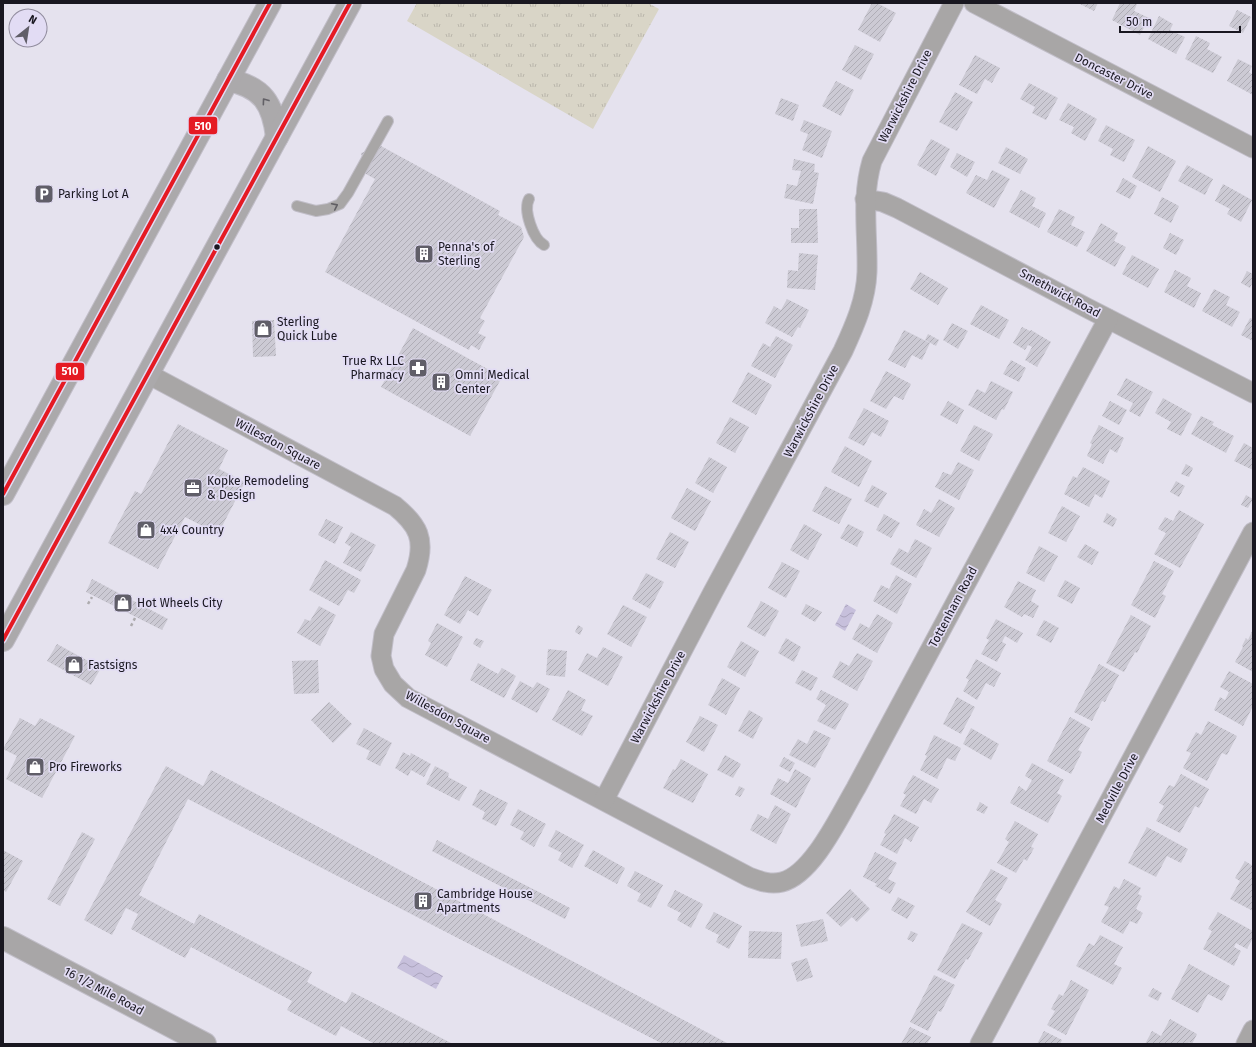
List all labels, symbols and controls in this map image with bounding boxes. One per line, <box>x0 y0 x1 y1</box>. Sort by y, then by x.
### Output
north arrow <box>8 8 48 48</box>
scale bar <box>1120 8 1240 34</box>
text: N <box>26 12 39 27</box>
text: 50 m <box>1126 15 1152 29</box>
street label: Warwickshire Drive <box>875 47 935 145</box>
street label: Doncaster Drive <box>1072 50 1156 102</box>
one-way arrow <box>262 98 270 105</box>
line badge: 510 <box>188 116 218 135</box>
text: 510 <box>195 120 212 133</box>
parking icon: Parking Lot A <box>33 183 55 205</box>
place label: Parking Lot A <box>58 187 129 201</box>
one-way arrow <box>330 203 338 211</box>
place label: Penna's of Sterling <box>438 240 495 268</box>
unlabelled marker <box>212 242 222 252</box>
building icon: Penna's of Sterling <box>413 243 435 265</box>
street label: Smethwick Road <box>1017 266 1103 320</box>
place label: Sterling Quick Lube <box>277 315 337 343</box>
shop icon: Sterling Quick Lube <box>252 318 274 340</box>
place label: True Rx LLC Pharmacy <box>342 354 404 382</box>
pharmacy icon: True Rx LLC Pharmacy <box>407 357 429 379</box>
line badge: 510 <box>55 362 85 381</box>
street label: Warwickshire Drive <box>781 362 841 460</box>
text: 510 <box>62 365 79 378</box>
place label: Omni Medical Center <box>455 368 530 396</box>
building icon: Omni Medical Center <box>430 371 452 393</box>
street label: Willesdon Square <box>233 416 323 472</box>
place label: Kopke Remodeling & Design <box>207 474 309 502</box>
office icon: Kopke Remodeling & Design <box>182 477 204 499</box>
shop icon: 4x4 Country <box>135 519 157 541</box>
place label: 4x4 Country <box>160 523 224 537</box>
street label: Tottenham Road <box>926 564 980 650</box>
shop icon: Hot Wheels City <box>112 592 134 614</box>
place label: Hot Wheels City <box>137 596 222 610</box>
street label: Warwickshire Drive <box>628 648 688 746</box>
shop icon: Fastsigns <box>63 654 85 676</box>
place label: Fastsigns <box>88 658 138 672</box>
street label: Willesdon Square <box>403 688 493 746</box>
street label: Medville Drive <box>1093 751 1141 825</box>
shop icon: Pro Fireworks <box>24 756 46 778</box>
place label: Pro Fireworks <box>49 760 122 774</box>
place label: Cambridge House Apartments <box>437 887 533 915</box>
building icon: Cambridge House Apartments <box>412 890 434 912</box>
street label: 16 1/2 Mile Road <box>62 964 146 1018</box>

